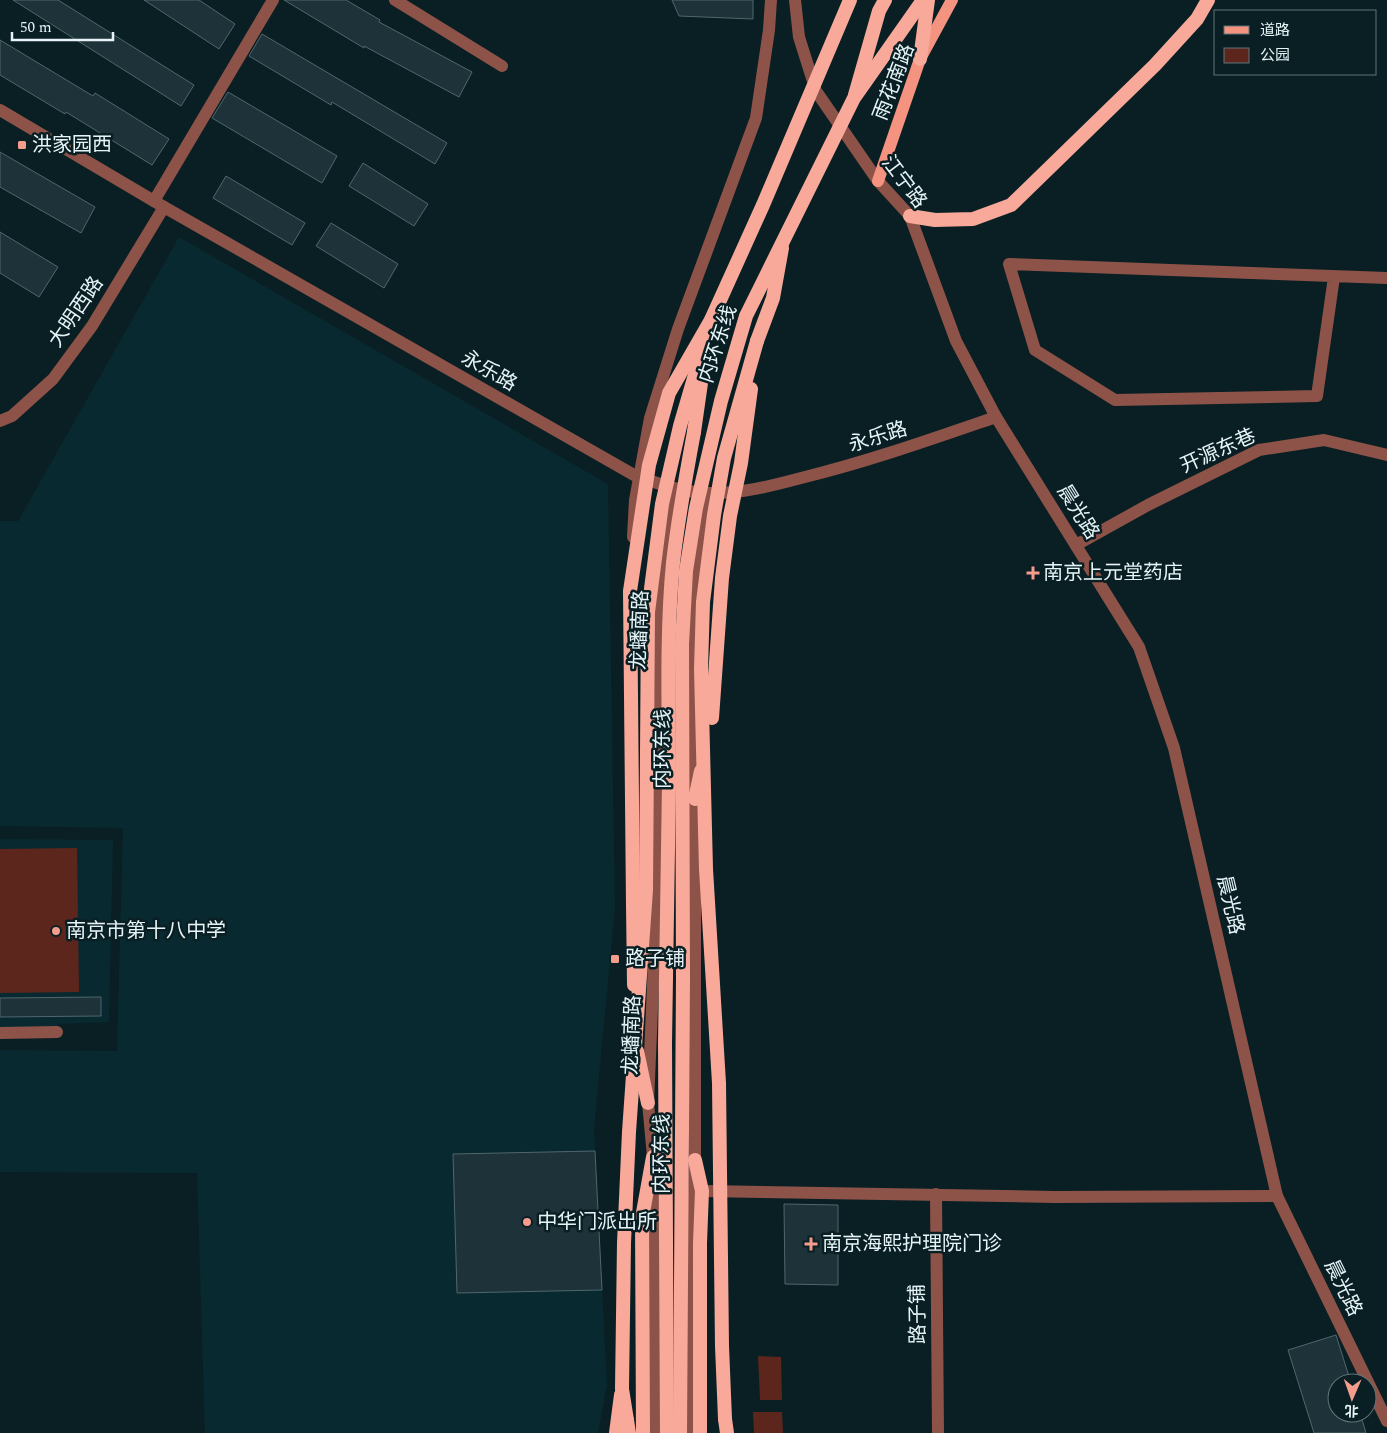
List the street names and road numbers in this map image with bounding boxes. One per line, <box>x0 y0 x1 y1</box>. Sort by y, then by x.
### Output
street label: 雨花南路 <box>866 39 922 125</box>
street label: 江宁路 <box>874 149 934 215</box>
street label: 大明西路 <box>41 270 111 354</box>
street label: 内环东线 <box>691 301 745 387</box>
street label: 永乐路 <box>456 343 522 399</box>
street label: 永乐路 <box>845 414 911 460</box>
street label: 开源东巷 <box>1175 421 1261 481</box>
street label: 晨光路 <box>1049 479 1107 545</box>
street label: 龙蟠南路 <box>624 590 656 670</box>
street label: 内环东线 <box>648 709 678 789</box>
street label: 晨光路 <box>1209 872 1251 938</box>
street label: 龙蟠南路 <box>616 995 648 1075</box>
street label: 内环东线 <box>647 1114 677 1194</box>
street label: 晨光路 <box>1316 1254 1370 1322</box>
street label: 路子铺 <box>902 1284 934 1344</box>

